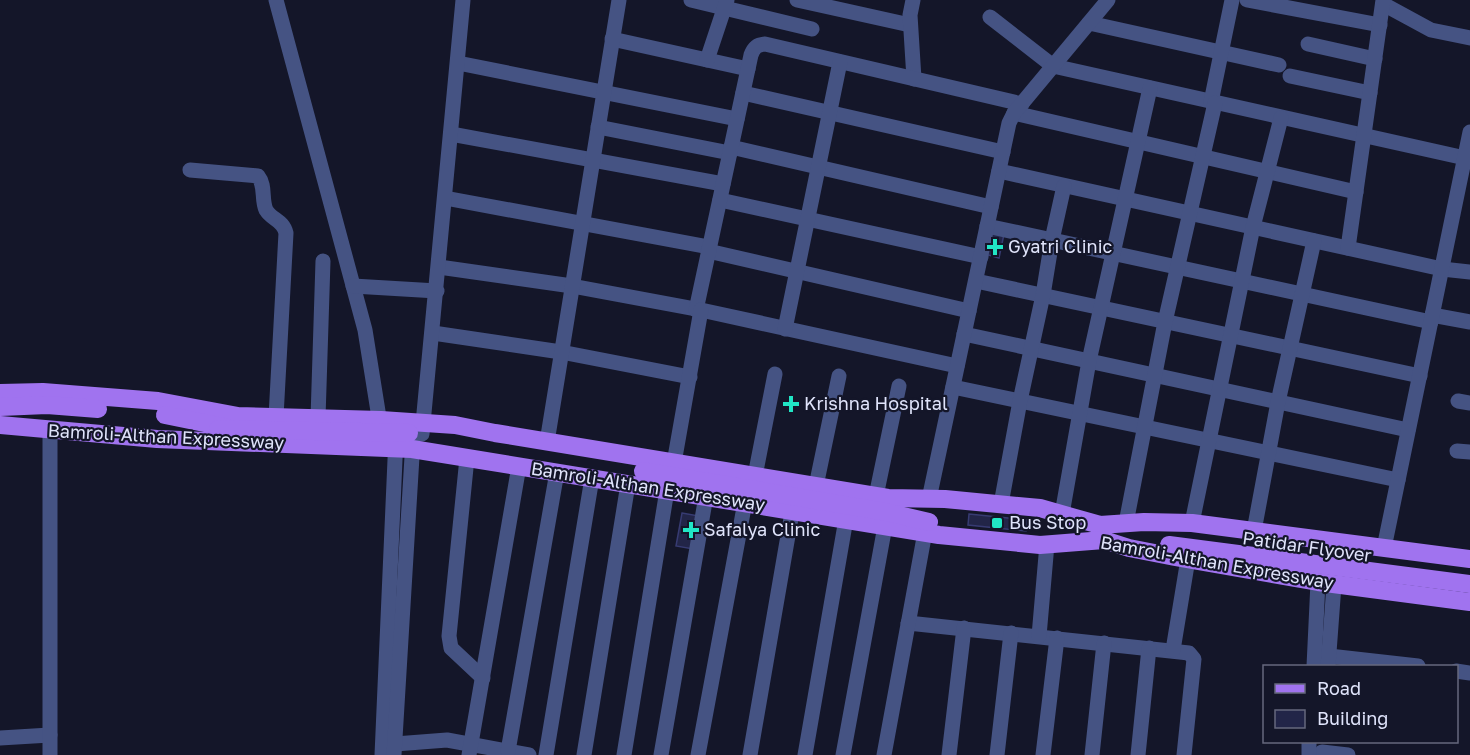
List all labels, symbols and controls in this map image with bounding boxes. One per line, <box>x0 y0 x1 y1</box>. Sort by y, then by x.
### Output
place label: Gyatri Clinic <box>1008 235 1112 257</box>
marker: Gyatri Clinic <box>986 238 1004 256</box>
place label: Krishna Hospital <box>804 392 948 414</box>
marker: Krishna Hospital <box>782 395 800 413</box>
street label: Bamroli-Althan Expressway <box>47 419 285 453</box>
street label: Bamroli-Althan Expressway <box>530 457 767 515</box>
place label: Bus Stop <box>1009 511 1086 533</box>
marker: Bus Stop <box>990 516 1004 530</box>
place label: Safalya Clinic <box>704 518 820 540</box>
marker: Safalya Clinic <box>682 521 700 539</box>
street label: Patidar Flyover <box>1241 526 1373 566</box>
street label: Bamroli-Althan Expressway <box>1099 531 1336 593</box>
legend <box>1263 665 1458 743</box>
text: Road <box>1317 677 1361 699</box>
text: Building <box>1317 707 1388 729</box>

